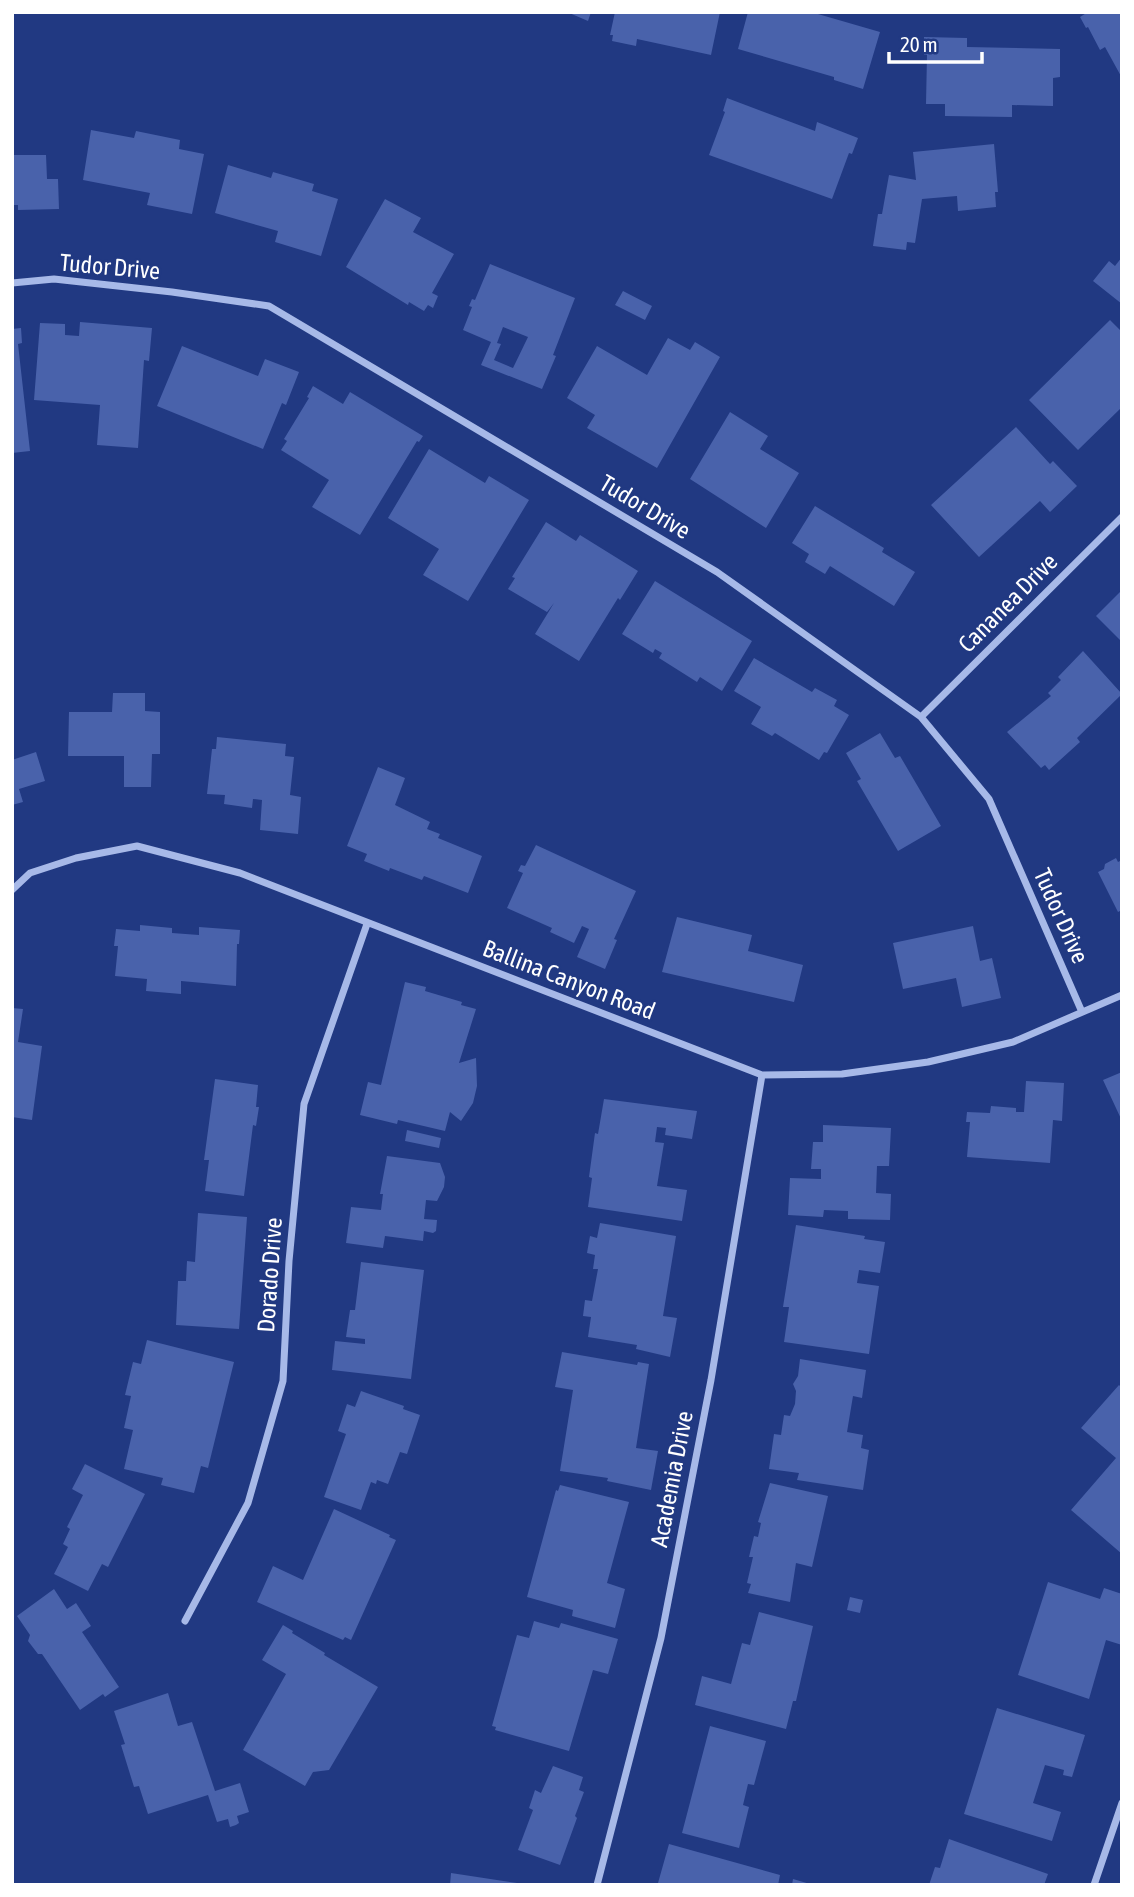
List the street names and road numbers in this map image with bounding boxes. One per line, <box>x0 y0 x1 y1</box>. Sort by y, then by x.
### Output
street label: Tudor Drive <box>59 249 161 284</box>
street label: Tudor Drive <box>595 469 695 544</box>
street label: Cananea Drive <box>953 548 1063 658</box>
street label: Tudor Drive <box>1029 864 1094 967</box>
street label: Ballina Canyon Road <box>479 934 659 1025</box>
street label: Dorado Drive <box>252 1217 287 1333</box>
street label: Academia Drive <box>645 1409 698 1549</box>

